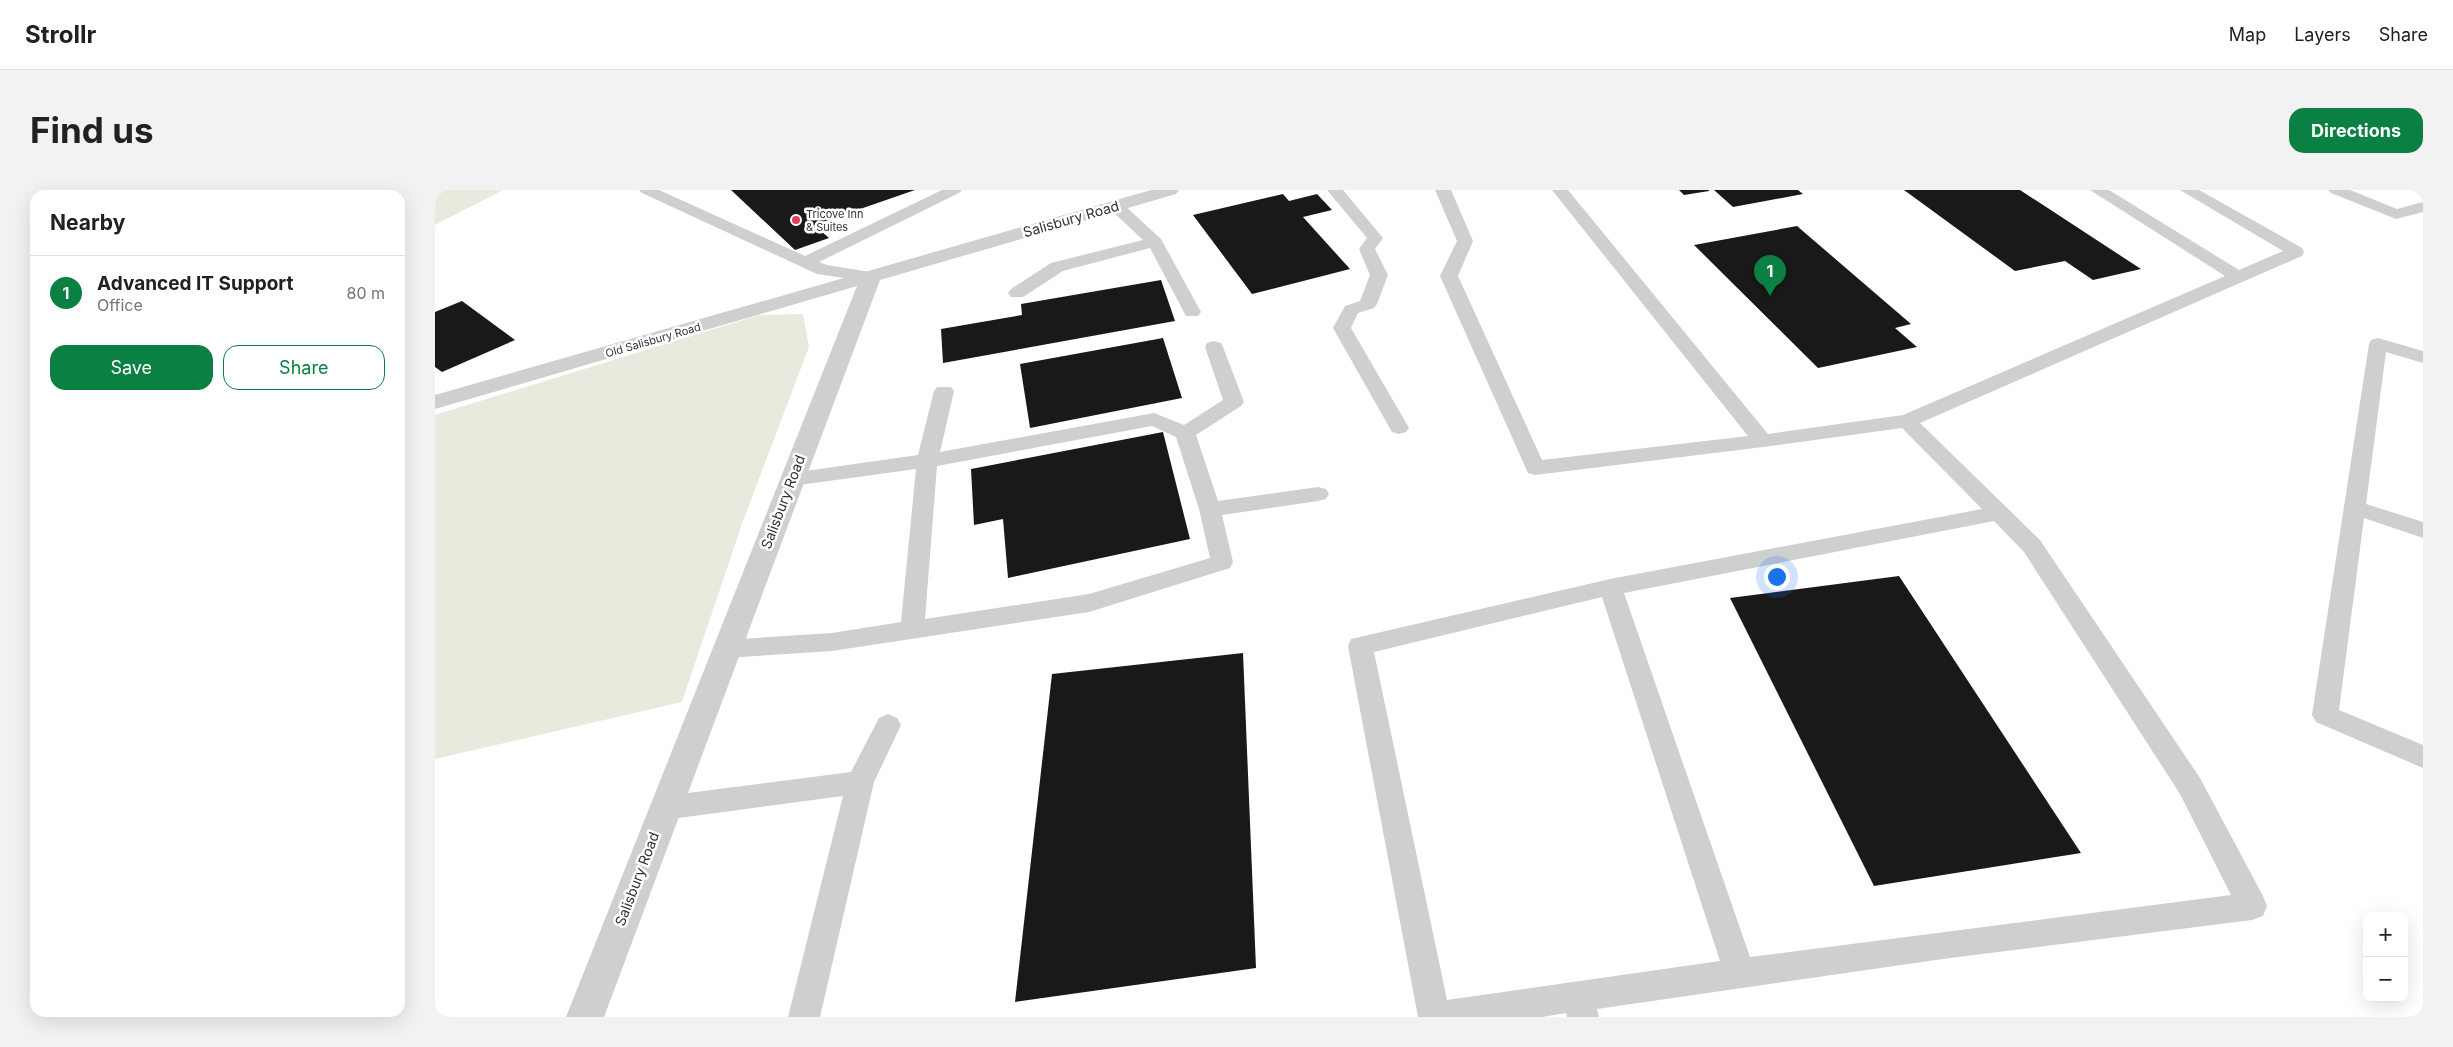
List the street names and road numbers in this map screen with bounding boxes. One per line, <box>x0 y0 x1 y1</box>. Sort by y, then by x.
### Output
street label: Salisbury Road <box>1021 197 1121 240</box>
street label: Old Salisbury Road <box>604 320 702 360</box>
street label: Salisbury Road <box>757 453 808 551</box>
street label: Salisbury Road <box>611 830 662 928</box>

